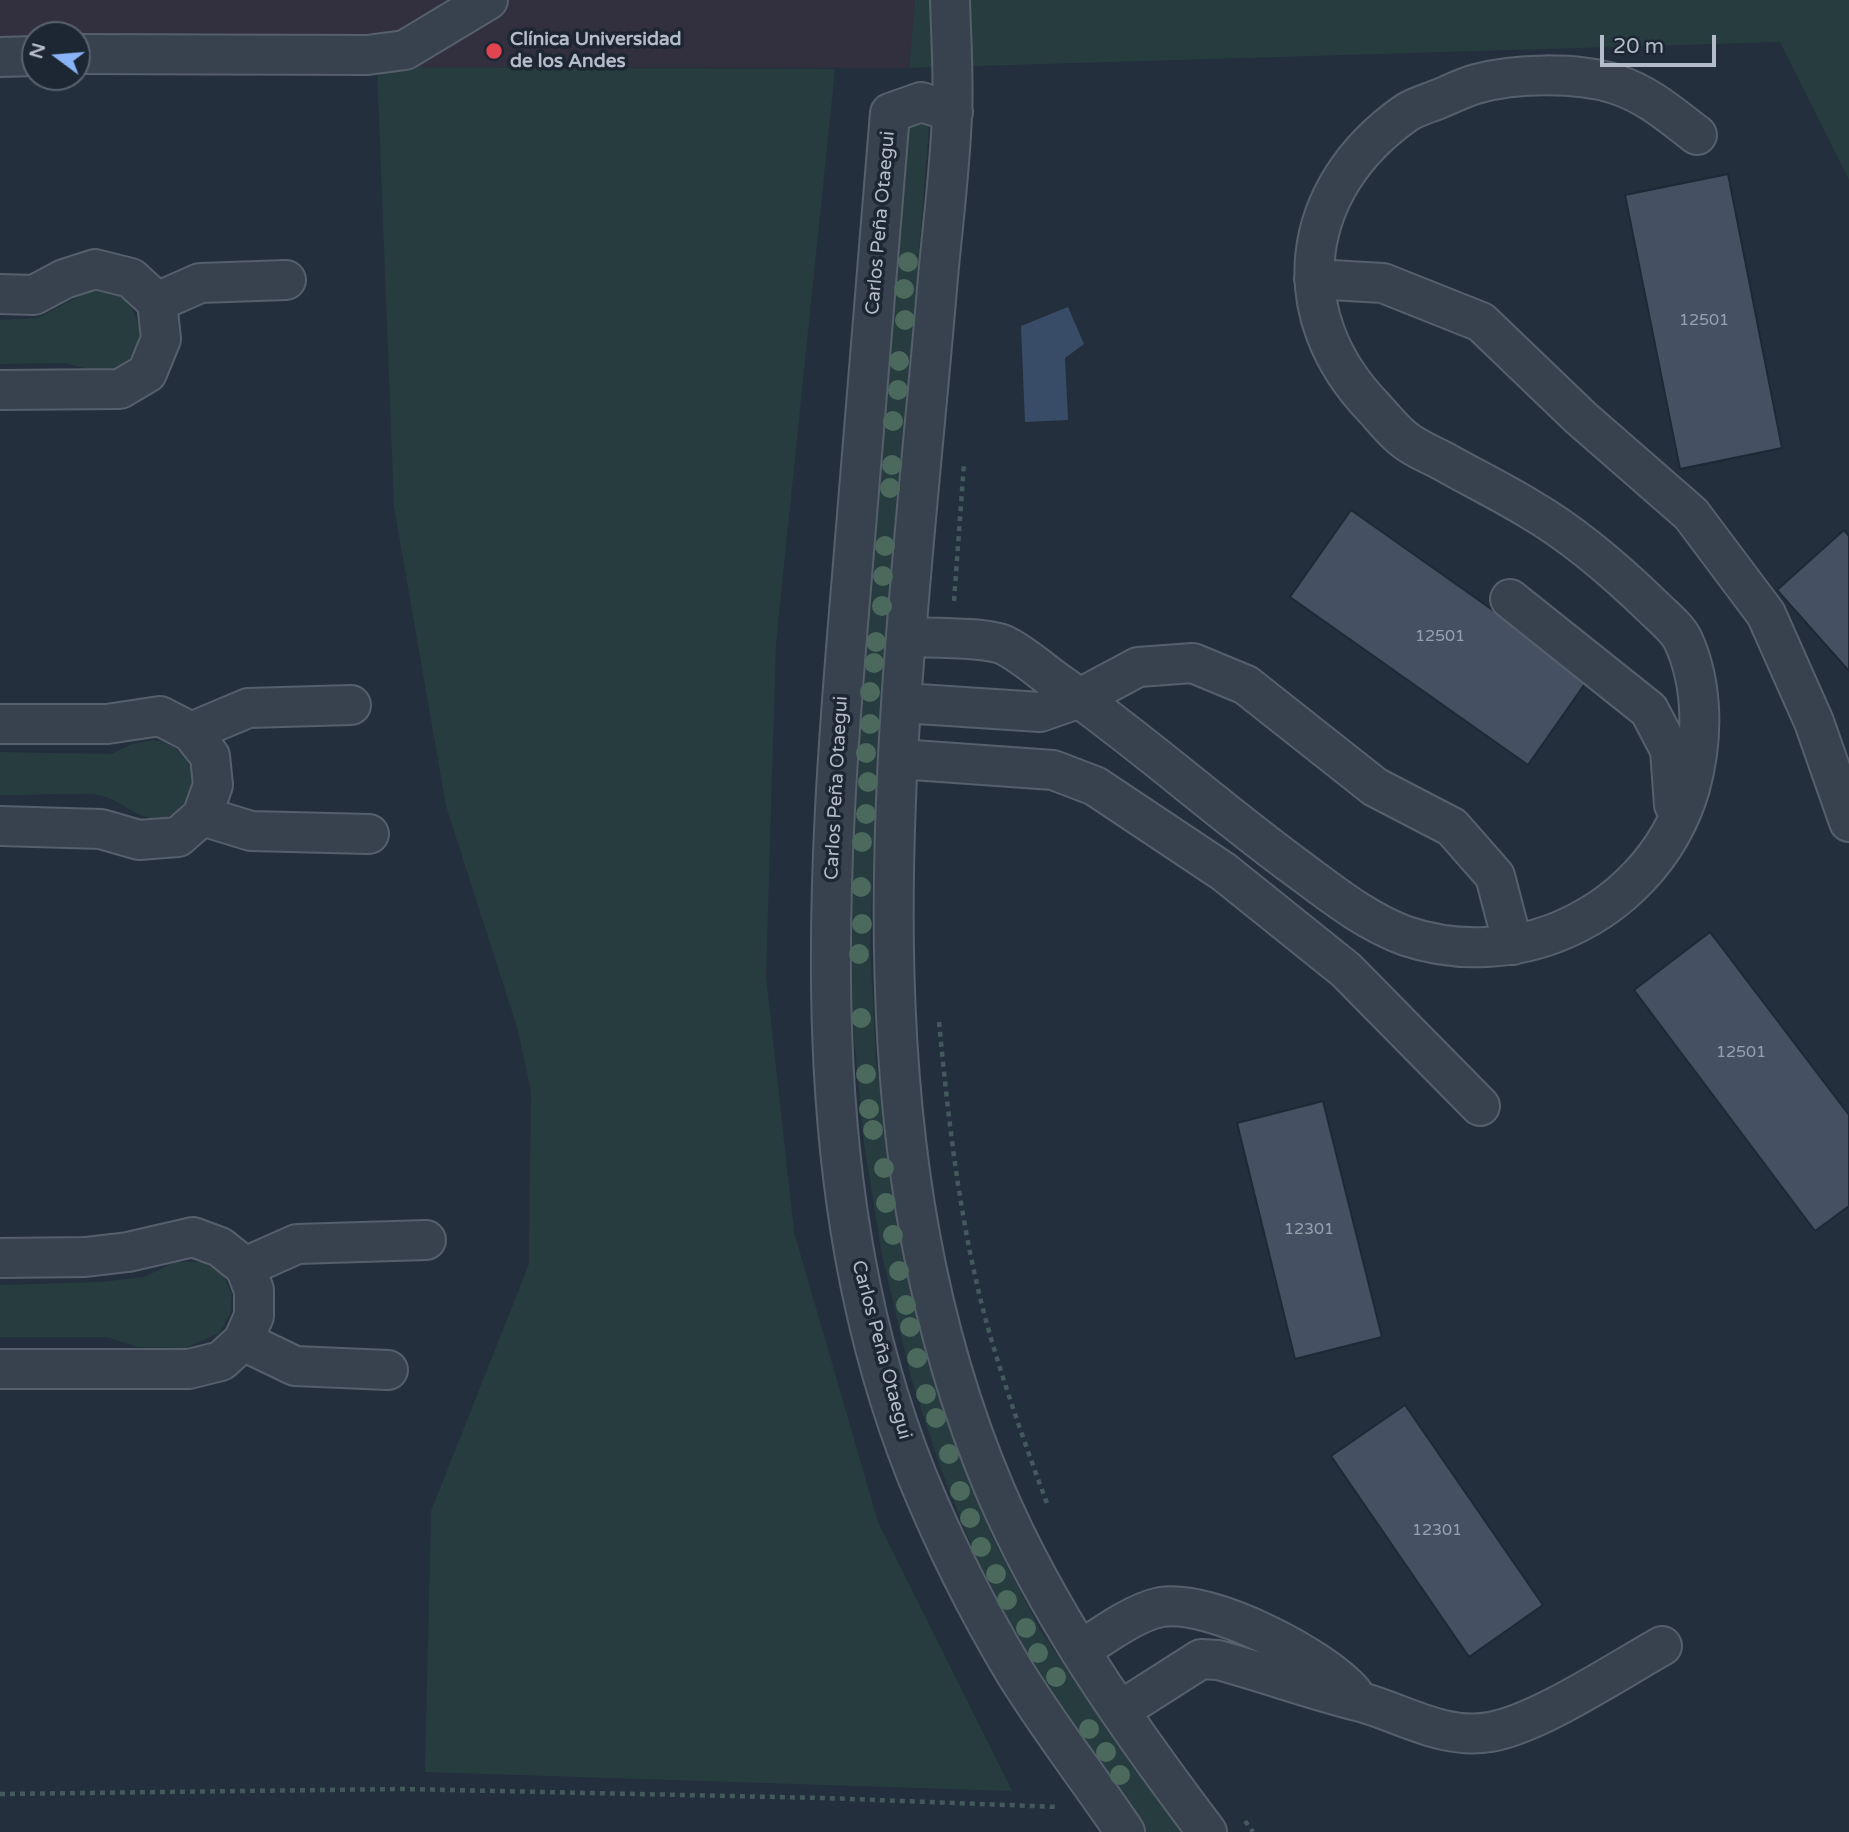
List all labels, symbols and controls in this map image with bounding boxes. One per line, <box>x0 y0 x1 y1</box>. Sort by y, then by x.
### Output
north arrow <box>21 21 91 91</box>
scale bar <box>1604 21 1720 65</box>
place label: Clínica Universidad de los Andes <box>510 29 682 73</box>
text: 20 m <box>1613 34 1664 59</box>
text: N <box>25 40 50 61</box>
marker: Clínica Universidad de los Andes <box>484 41 504 61</box>
street label: Carlos Peña Otaegui <box>862 130 900 316</box>
house number: 12501 <box>1679 311 1729 331</box>
house number: 12501 <box>1415 627 1465 647</box>
street label: Carlos Peña Otaegui <box>821 695 853 881</box>
house number: 12501 <box>1716 1043 1766 1063</box>
house number: 12301 <box>1284 1220 1334 1240</box>
street label: Carlos Peña Otaegui <box>846 1258 916 1442</box>
house number: 12301 <box>1412 1521 1462 1541</box>

